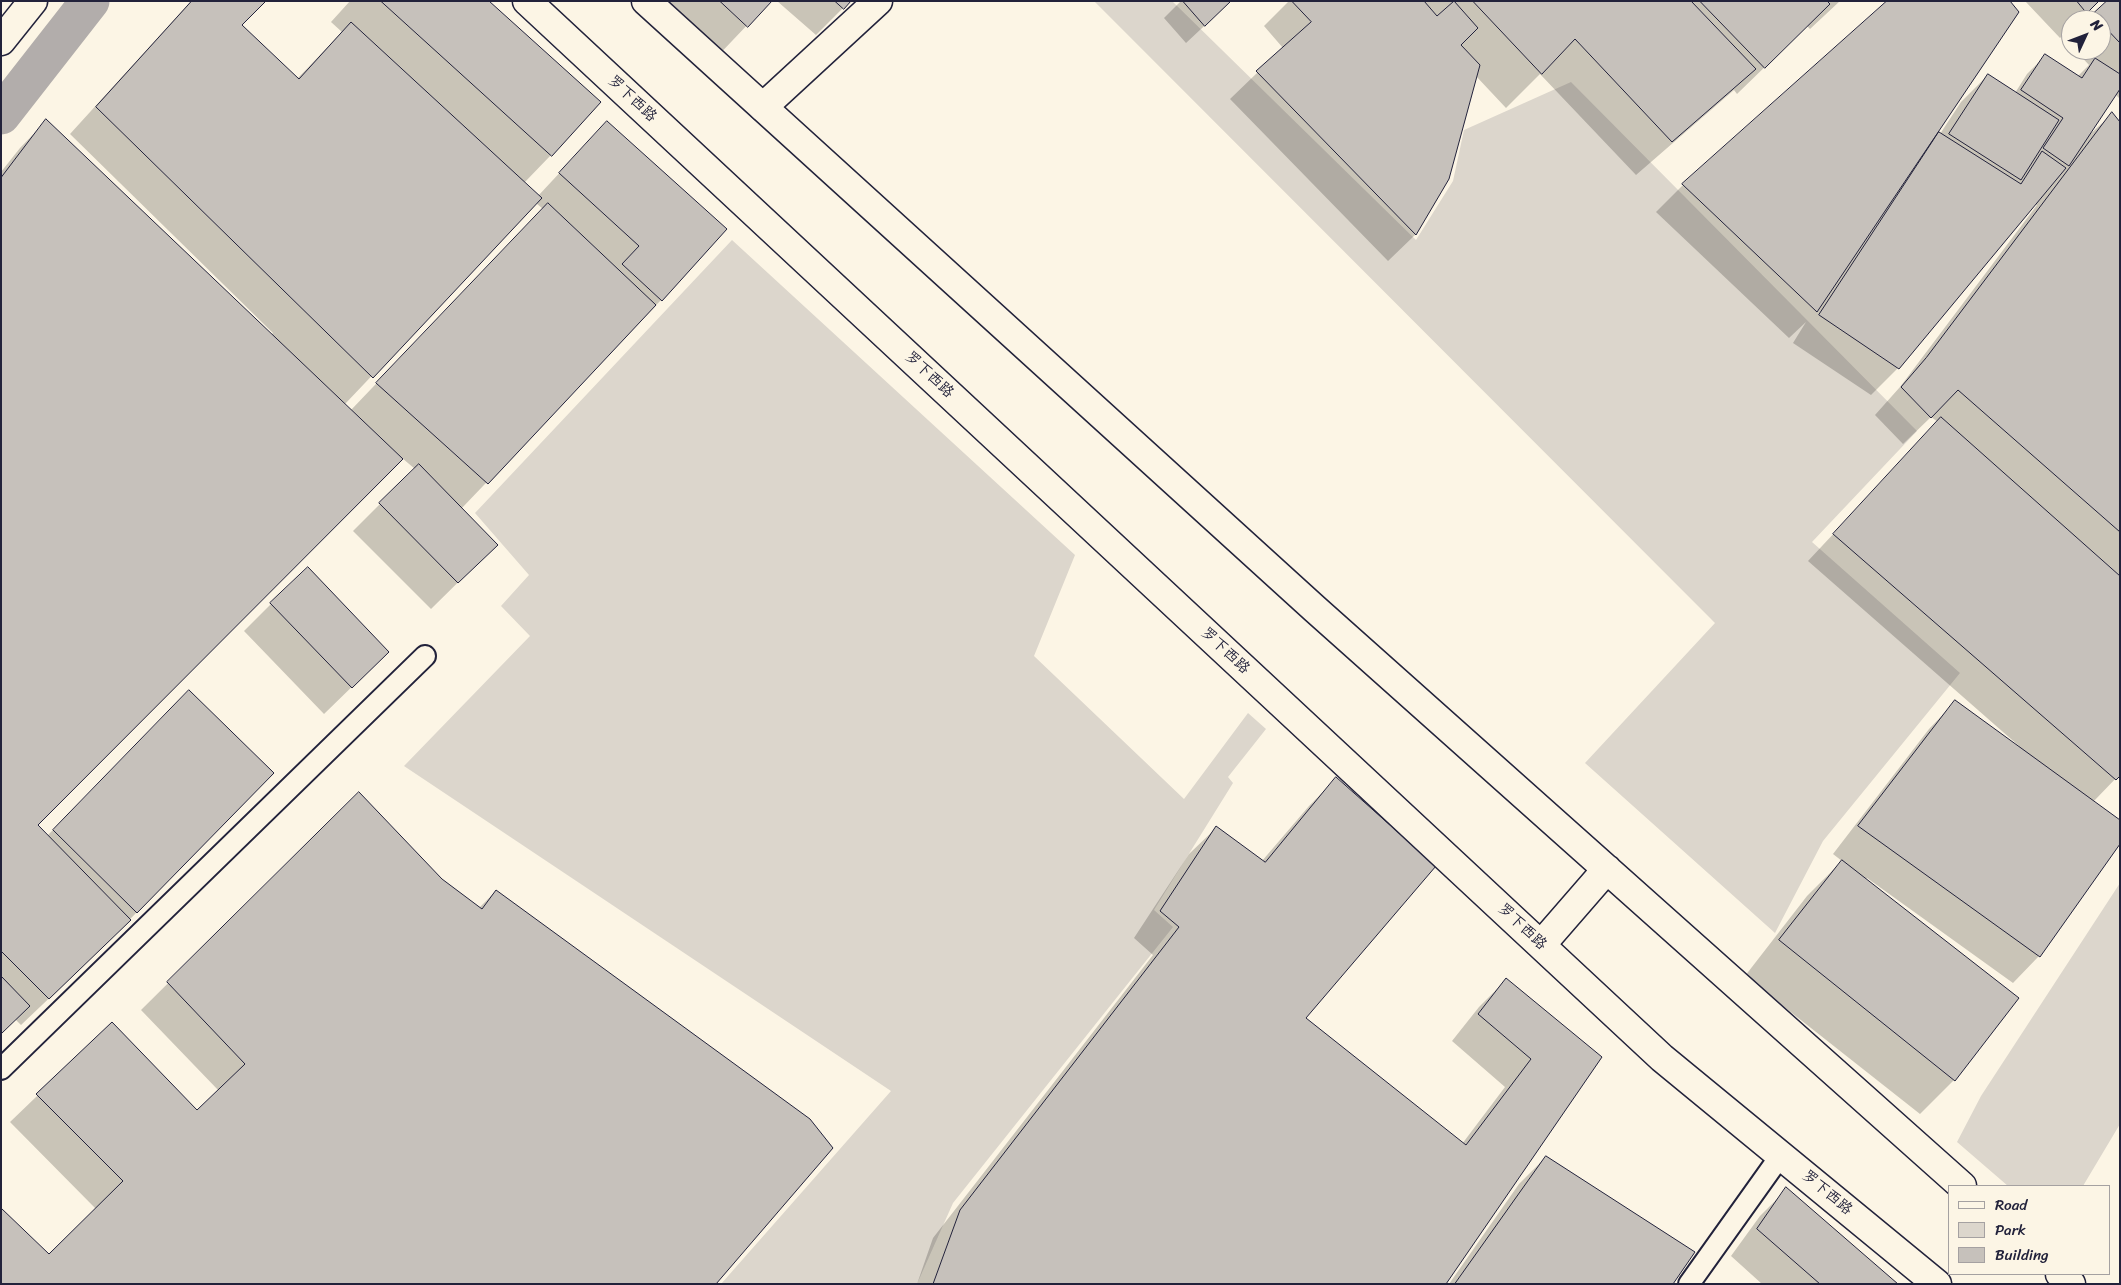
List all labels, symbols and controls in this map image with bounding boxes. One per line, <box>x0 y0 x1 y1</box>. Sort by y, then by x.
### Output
north arrow <box>2061 10 2111 60</box>
text: N <box>2084 13 2109 37</box>
street label: 罗下西路 <box>604 72 660 126</box>
street label: 罗下西路 <box>901 348 957 402</box>
street label: 罗下西路 <box>1197 624 1253 678</box>
street label: 罗下西路 <box>1494 900 1550 954</box>
street label: 罗下西路 <box>1798 1167 1856 1219</box>
legend <box>1948 1185 2111 1275</box>
text: Road <box>1995 1192 2027 1218</box>
text: Park <box>1995 1217 2026 1243</box>
text: Building <box>1995 1242 2049 1268</box>

